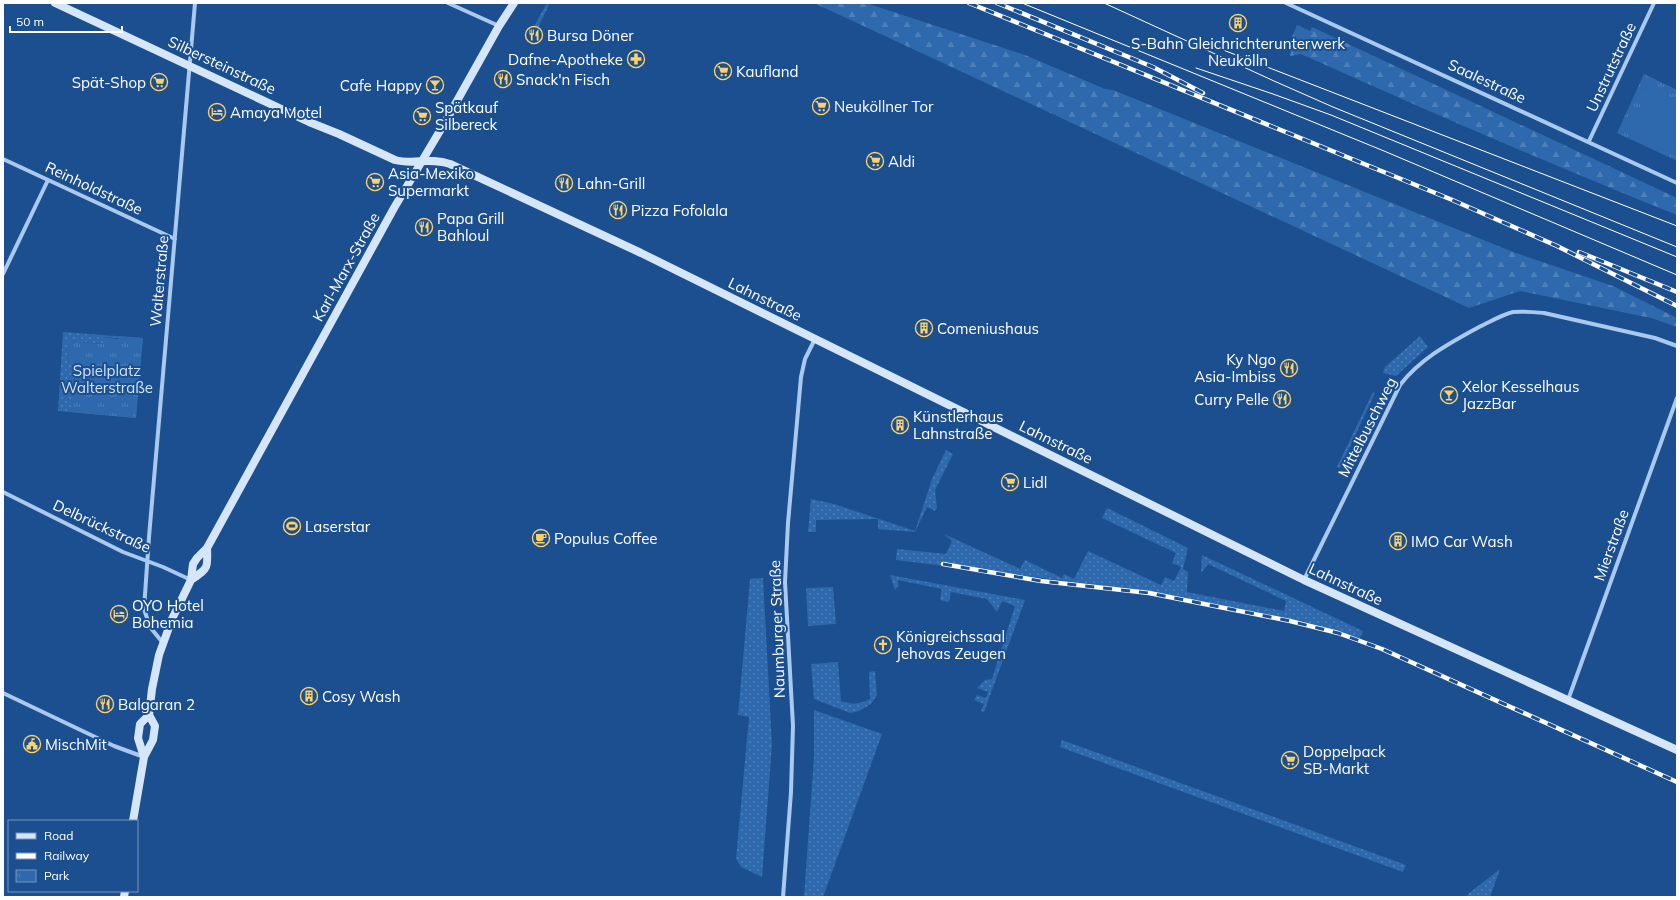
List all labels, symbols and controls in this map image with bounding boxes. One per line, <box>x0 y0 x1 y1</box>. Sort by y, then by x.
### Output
scale bar <box>10 8 122 34</box>
building icon: S-Bahn Gleichrichterunterwerk Neukölln <box>1228 13 1248 33</box>
text: 50 m <box>16 14 44 29</box>
street label: Unstrutstraße <box>1582 19 1640 115</box>
restaurant icon: Bursa Döner <box>524 25 544 45</box>
place label: Bursa Döner <box>547 26 634 45</box>
street label: Silbersteinstraße <box>165 32 279 98</box>
place label: S-Bahn Gleichrichterunterwerk Neukölln <box>1131 34 1345 70</box>
pharmacy icon: Dafne-Apotheke <box>626 49 646 69</box>
place label: Dafne-Apotheke <box>508 50 623 69</box>
street label: Saalestraße <box>1445 55 1529 107</box>
supermarket icon: Kaufland <box>713 61 733 81</box>
place label: Kaufland <box>736 62 799 81</box>
restaurant icon: Snack'n Fisch <box>493 69 513 89</box>
place label: Snack'n Fisch <box>516 70 610 89</box>
supermarket icon: Spät-Shop <box>149 72 169 92</box>
place label: Spät-Shop <box>72 73 146 92</box>
bar icon: Cafe Happy <box>425 75 445 95</box>
place label: Cafe Happy <box>340 76 422 95</box>
supermarket icon: Neuköllner Tor <box>811 96 831 116</box>
place label: Neuköllner Tor <box>834 97 934 116</box>
place label: Spätkauf Silbereck <box>435 98 499 134</box>
hotel icon: Amaya Motel <box>207 102 227 122</box>
place label: Amaya Motel <box>230 103 322 122</box>
supermarket icon: Spätkauf Silbereck <box>412 106 432 126</box>
supermarket icon: Aldi <box>865 151 885 171</box>
place label: Aldi <box>888 152 915 171</box>
street label: Reinholdstraße <box>42 157 146 219</box>
place label: Asia-Mexiko Supermarkt <box>388 164 474 200</box>
supermarket icon: Asia-Mexiko Supermarkt <box>365 172 385 192</box>
restaurant icon: Lahn-Grill <box>554 173 574 193</box>
place label: Lahn-Grill <box>577 174 645 193</box>
restaurant icon: Pizza Fofolala <box>608 200 628 220</box>
place label: Pizza Fofolala <box>631 201 728 220</box>
street label: Karl-Marx-Straße <box>308 209 384 325</box>
place label: Papa Grill Bahloul <box>437 209 504 245</box>
restaurant icon: Papa Grill Bahloul <box>414 217 434 237</box>
street label: Walterstraße <box>146 234 172 328</box>
street label: Lahnstraße <box>725 273 805 325</box>
building icon: Comeniushaus <box>914 318 934 338</box>
place label: Comeniushaus <box>937 319 1039 338</box>
place label: Ky Ngo Asia-Imbiss <box>1194 350 1276 386</box>
restaurant icon: Ky Ngo Asia-Imbiss <box>1279 358 1299 378</box>
park label: Spielplatz Walterstraße <box>61 361 153 397</box>
street label: Mittelbuschweg <box>1334 374 1400 480</box>
place label: Xelor Kesselhaus JazzBar <box>1462 377 1579 413</box>
bar icon: Xelor Kesselhaus JazzBar <box>1439 385 1459 405</box>
restaurant icon: Curry Pelle <box>1272 389 1292 409</box>
place label: Curry Pelle <box>1194 390 1269 409</box>
place label: Künstlerhaus Lahnstraße <box>913 407 1003 443</box>
building icon: Künstlerhaus Lahnstraße <box>890 415 910 435</box>
street label: Lahnstraße <box>1016 416 1096 468</box>
supermarket icon: Lidl <box>1000 472 1020 492</box>
place label: Lidl <box>1023 473 1047 492</box>
street label: Delbrückstraße <box>50 495 154 557</box>
street label: Mierstraße <box>1589 507 1633 583</box>
sports icon: Laserstar <box>282 516 302 536</box>
place label: Laserstar <box>305 517 371 536</box>
cafe icon: Populus Coffee <box>531 528 551 548</box>
place label: Populus Coffee <box>554 529 657 548</box>
building icon: IMO Car Wash <box>1388 531 1408 551</box>
place label: IMO Car Wash <box>1411 532 1513 551</box>
street label: Lahnstraße <box>1306 559 1386 609</box>
street label: Naumburger Straße <box>765 560 789 698</box>
place label: OYO Hotel Bohemia <box>132 596 204 632</box>
hotel icon: OYO Hotel Bohemia <box>109 604 129 624</box>
place label: Königreichssaal Jehovas Zeugen <box>896 627 1006 663</box>
church icon: Königreichssaal Jehovas Zeugen <box>873 635 893 655</box>
building icon: Cosy Wash <box>299 686 319 706</box>
place label: Cosy Wash <box>322 687 401 706</box>
restaurant icon: Balgaran 2 <box>95 694 115 714</box>
place label: Balgaran 2 <box>118 695 195 714</box>
public building icon: MischMit <box>22 734 42 754</box>
place label: MischMit <box>45 735 107 754</box>
place label: Doppelpack SB-Markt <box>1303 742 1386 778</box>
supermarket icon: Doppelpack SB-Markt <box>1280 750 1300 770</box>
legend <box>8 820 138 892</box>
text: Road <box>44 828 73 843</box>
text: Railway <box>44 848 90 863</box>
text: Park <box>44 868 70 883</box>

